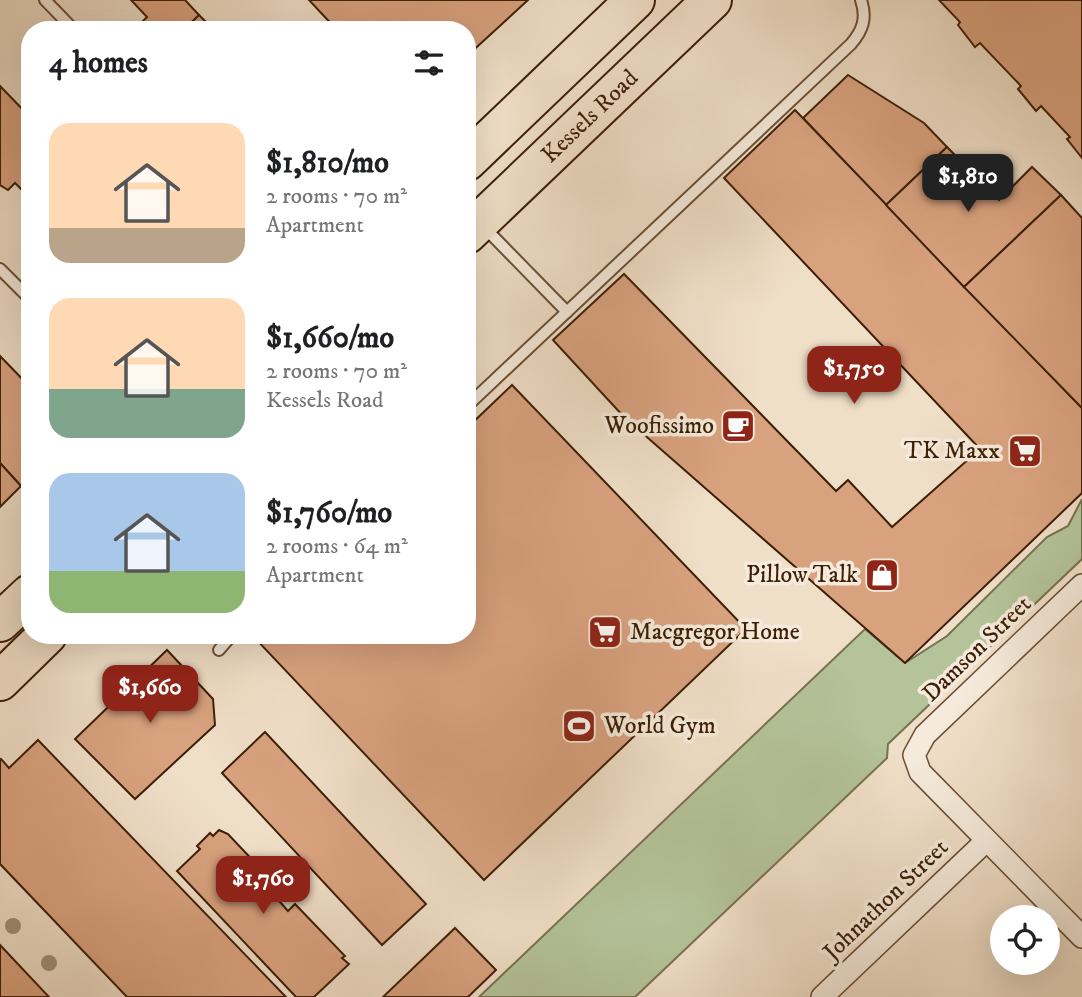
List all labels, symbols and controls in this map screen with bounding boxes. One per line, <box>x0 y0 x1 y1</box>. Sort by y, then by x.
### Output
icon: filters <box>410 44 448 82</box>
text: 4 homes <box>49 45 148 82</box>
street label: Kessels Road <box>535 63 645 170</box>
text: $1,810/mo <box>266 145 389 182</box>
icon: home <box>105 151 189 235</box>
pin: $1,810 <box>911 154 1025 214</box>
text: $1,810 <box>938 162 998 191</box>
text: 2 rooms · 70 m² <box>266 182 407 211</box>
text: Apartment <box>266 211 364 240</box>
text: $1,660/mo <box>266 320 394 357</box>
icon: home <box>105 326 189 410</box>
pin: $1,750 <box>797 346 911 406</box>
text: $1,750 <box>823 354 885 383</box>
text: 2 rooms · 70 m² <box>266 357 407 386</box>
text: Kessels Road <box>266 386 383 415</box>
cafe icon: Woofissimo <box>719 407 757 445</box>
place label: Woofissimo <box>603 411 714 441</box>
supermarket icon: TK Maxx <box>1006 432 1044 470</box>
place label: TK Maxx <box>904 436 1000 466</box>
text: $1,760/mo <box>266 495 392 532</box>
icon: home <box>105 501 189 585</box>
text: 2 rooms · 64 m² <box>266 532 408 561</box>
shop icon: Pillow Talk <box>863 556 901 594</box>
place label: Pillow Talk <box>746 560 858 590</box>
text: Apartment <box>266 561 364 590</box>
street label: Damson Street <box>916 589 1038 709</box>
supermarket icon: Macgregor Home <box>586 613 624 651</box>
place label: Macgregor Home <box>630 617 800 647</box>
pin: $1,660 <box>93 666 207 725</box>
text: $1,660 <box>118 673 182 702</box>
sports icon: World Gym <box>560 707 598 745</box>
place label: World Gym <box>603 711 716 741</box>
street label: Johnathon Street <box>816 833 955 969</box>
pin: $1,760 <box>206 856 320 916</box>
text: $1,760 <box>232 864 294 893</box>
map controls <box>990 905 1060 975</box>
button: locate <box>990 905 1060 975</box>

